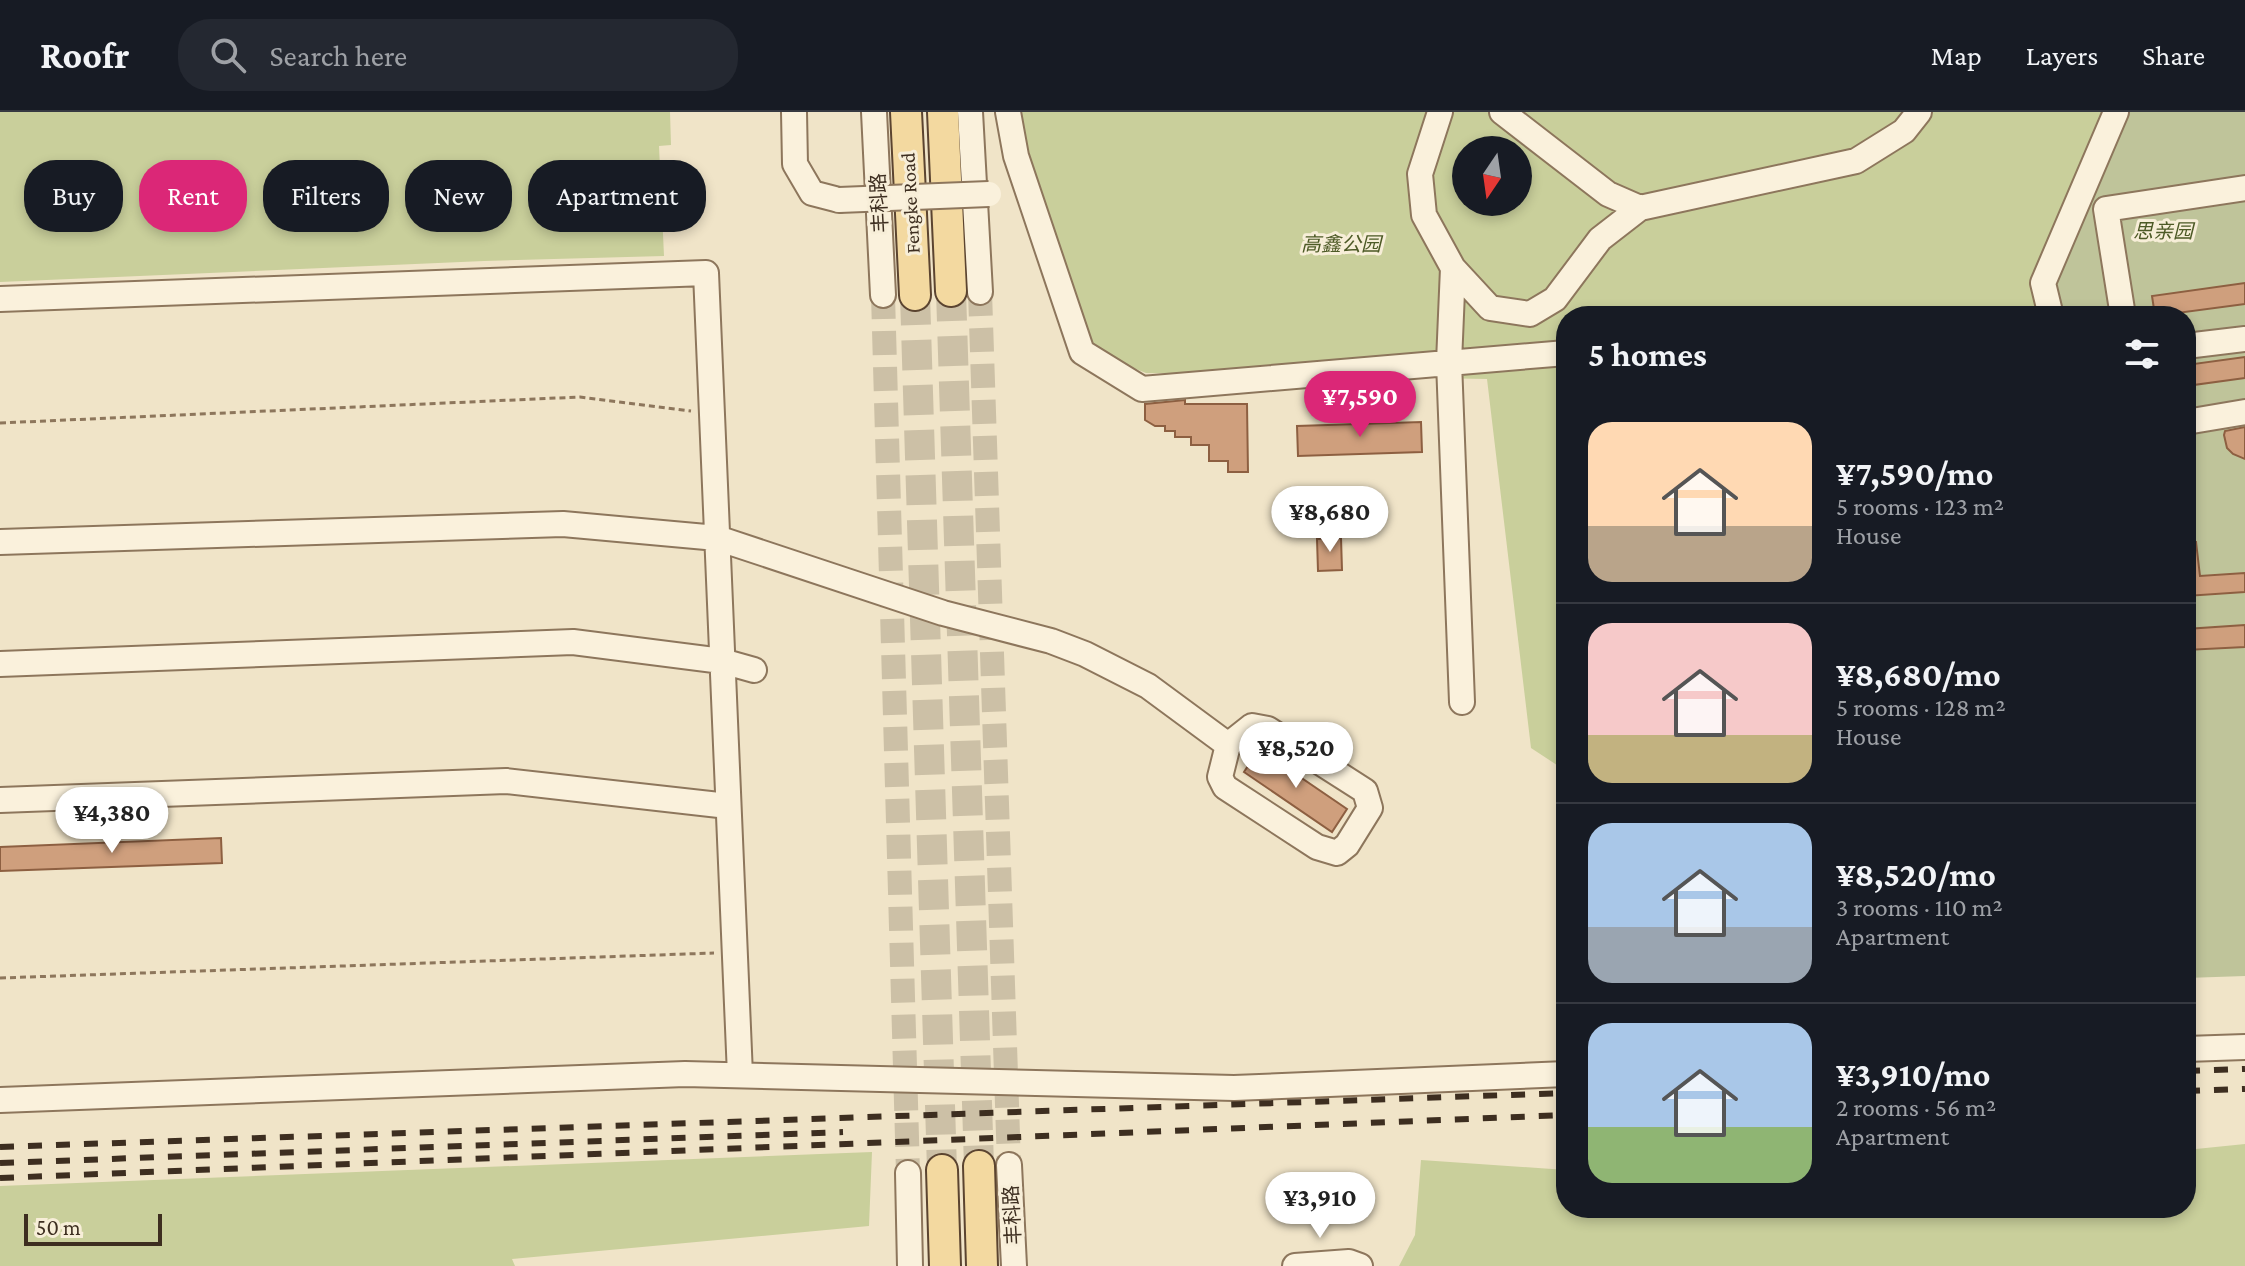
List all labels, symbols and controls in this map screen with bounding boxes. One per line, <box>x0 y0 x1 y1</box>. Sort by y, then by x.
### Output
search box <box>178 19 738 91</box>
icon: search <box>206 33 250 77</box>
text: Roofr <box>40 34 130 76</box>
text: Search here <box>270 39 407 72</box>
text: Map <box>1931 40 1982 71</box>
text: Layers <box>2026 40 2098 71</box>
text: Share <box>2142 40 2205 71</box>
north arrow <box>1452 136 1532 216</box>
map controls <box>1452 136 1532 216</box>
street label: Fengke Road <box>896 151 925 254</box>
chip: Buy <box>24 160 123 232</box>
chip: Rent <box>139 160 247 232</box>
chip: Filters <box>263 160 389 232</box>
chip: New <box>405 160 512 232</box>
chip: Apartment <box>528 160 706 232</box>
street label: 丰科路 <box>866 172 892 234</box>
park label: 思亲园 <box>2133 220 2196 242</box>
park label: 高鑫公园 <box>1301 233 1384 255</box>
icon: filters <box>2120 332 2164 376</box>
text: 5 homes <box>1588 336 1707 373</box>
pin: ¥7,590 <box>1295 371 1425 439</box>
text: ¥7,590 <box>1322 382 1398 411</box>
icon: home <box>1652 454 1748 550</box>
text: ¥7,590/mo <box>1836 455 1994 492</box>
pin: ¥8,680 <box>1265 486 1395 554</box>
text: 5 rooms · 123 m² <box>1836 492 2004 521</box>
text: ¥8,680 <box>1289 497 1371 526</box>
text: House <box>1836 521 1901 550</box>
icon: home <box>1652 655 1748 751</box>
text: ¥8,680/mo <box>1836 656 2001 693</box>
text: 5 rooms · 128 m² <box>1836 693 2006 722</box>
pin: ¥8,520 <box>1231 722 1361 790</box>
text: House <box>1836 722 1901 751</box>
text: ¥8,520 <box>1257 733 1335 762</box>
pin: ¥4,380 <box>47 787 177 855</box>
text: ¥4,380 <box>73 798 151 827</box>
icon: home <box>1652 855 1748 951</box>
text: ¥8,520/mo <box>1836 856 1996 893</box>
text: 3 rooms · 110 m² <box>1836 893 2003 922</box>
text: Apartment <box>1836 922 1949 951</box>
icon: home <box>1652 1055 1748 1151</box>
text: ¥3,910/mo <box>1836 1056 1990 1093</box>
text: 2 rooms · 56 m² <box>1836 1093 1996 1122</box>
text: Apartment <box>1836 1122 1949 1151</box>
pin: ¥3,910 <box>1255 1172 1385 1240</box>
text: ¥3,910 <box>1283 1183 1357 1212</box>
street label: 丰科路 <box>999 1184 1025 1246</box>
scale bar <box>24 1210 162 1246</box>
text: 50 m <box>36 1215 81 1240</box>

